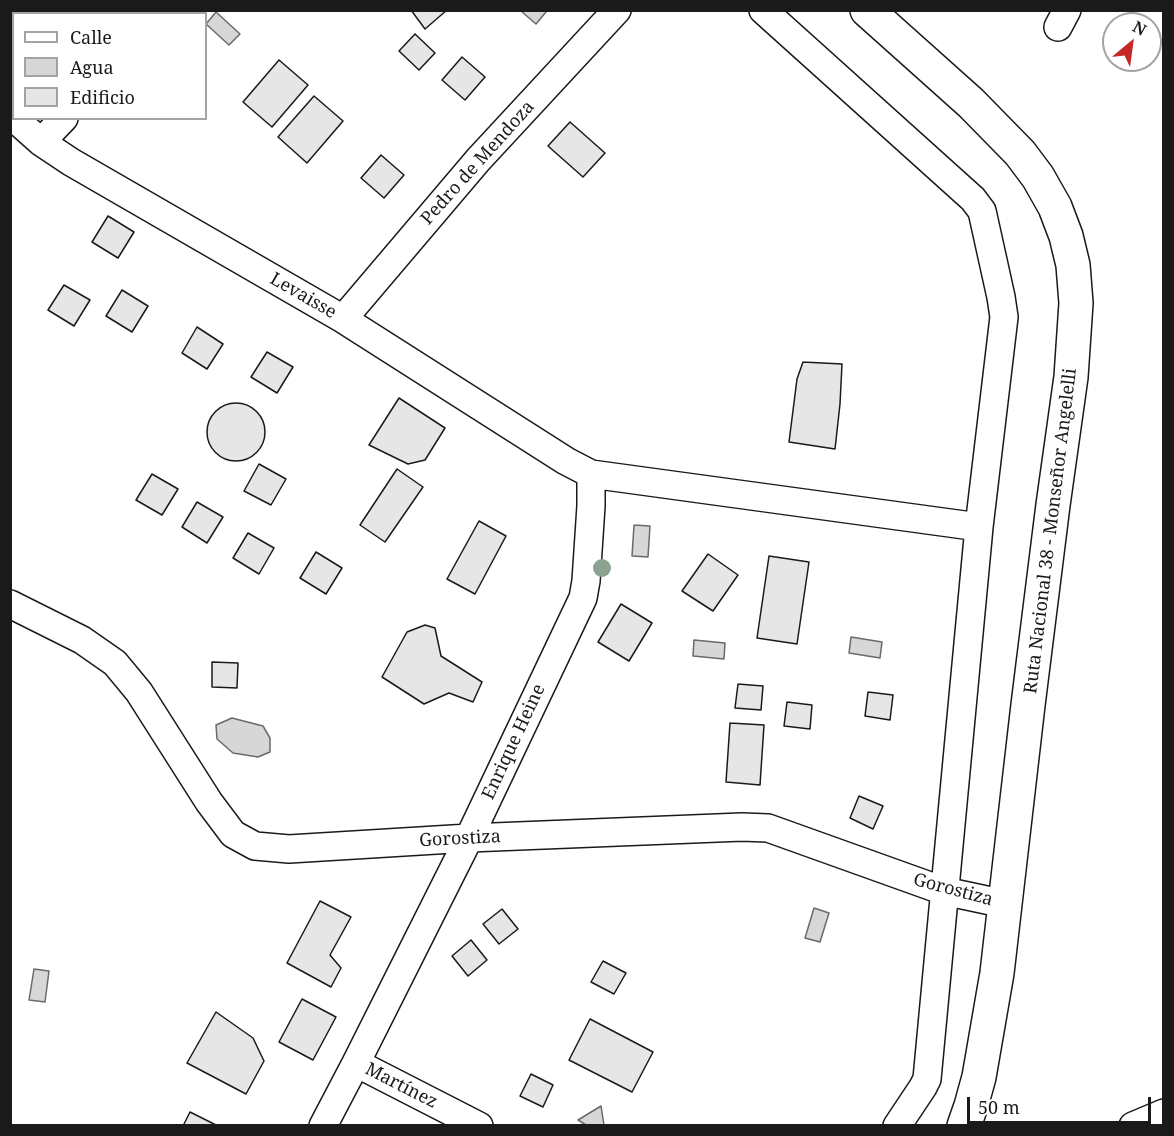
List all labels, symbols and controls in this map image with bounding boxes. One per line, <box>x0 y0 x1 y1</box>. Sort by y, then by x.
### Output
legend <box>12 12 207 120</box>
north arrow <box>1102 12 1162 72</box>
text: N <box>1129 15 1151 41</box>
text: Calle <box>70 25 112 49</box>
text: Agua <box>70 55 114 79</box>
text: Edificio <box>70 85 135 109</box>
street label: Pedro de Mendoza <box>417 97 539 229</box>
street label: Levaisse <box>266 268 340 324</box>
street label: Ruta Nacional 38 - Monseñor Angelelli <box>1020 367 1082 695</box>
street label: Enrique Heine <box>478 681 550 803</box>
street label: Gorostiza <box>419 826 501 852</box>
street label: Gorostiza <box>911 869 995 911</box>
street label: Martínez <box>361 1059 441 1113</box>
scale bar <box>970 1085 1154 1123</box>
text: 50 m <box>978 1095 1020 1119</box>

